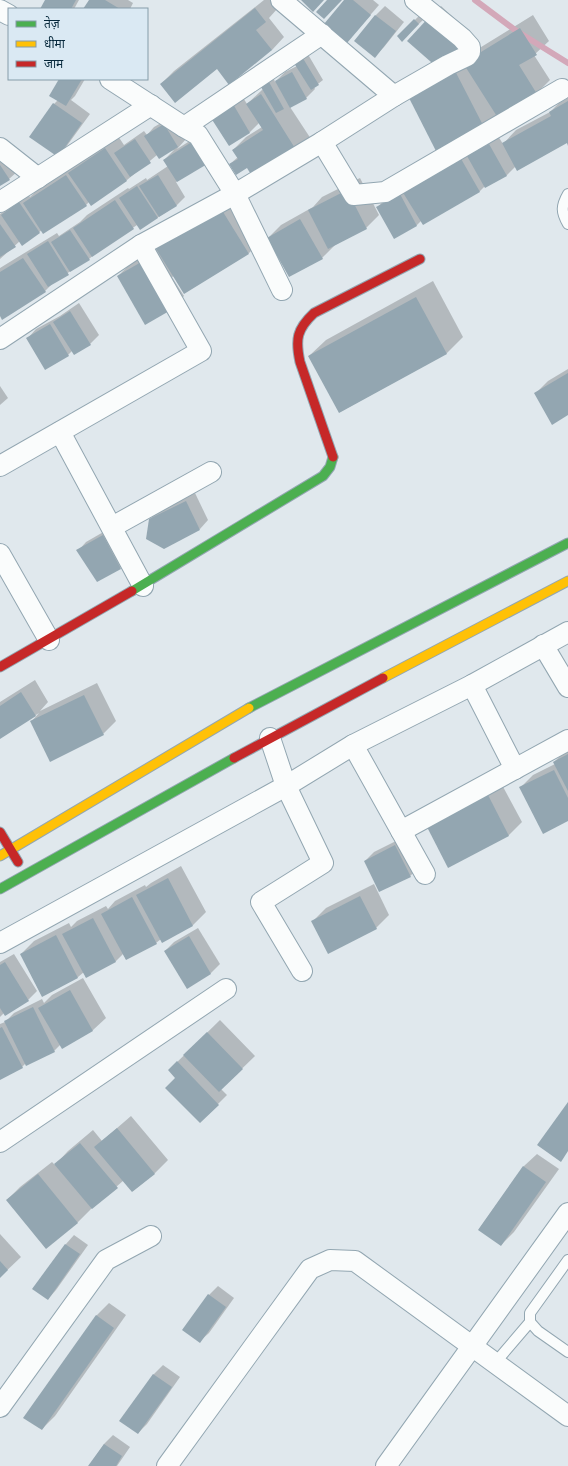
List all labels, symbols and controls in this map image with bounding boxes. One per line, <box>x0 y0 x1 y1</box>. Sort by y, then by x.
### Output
legend <box>8 8 148 80</box>
text: तेज़ <box>44 16 61 31</box>
text: धीमा <box>44 36 66 51</box>
text: जाम <box>44 57 64 71</box>

